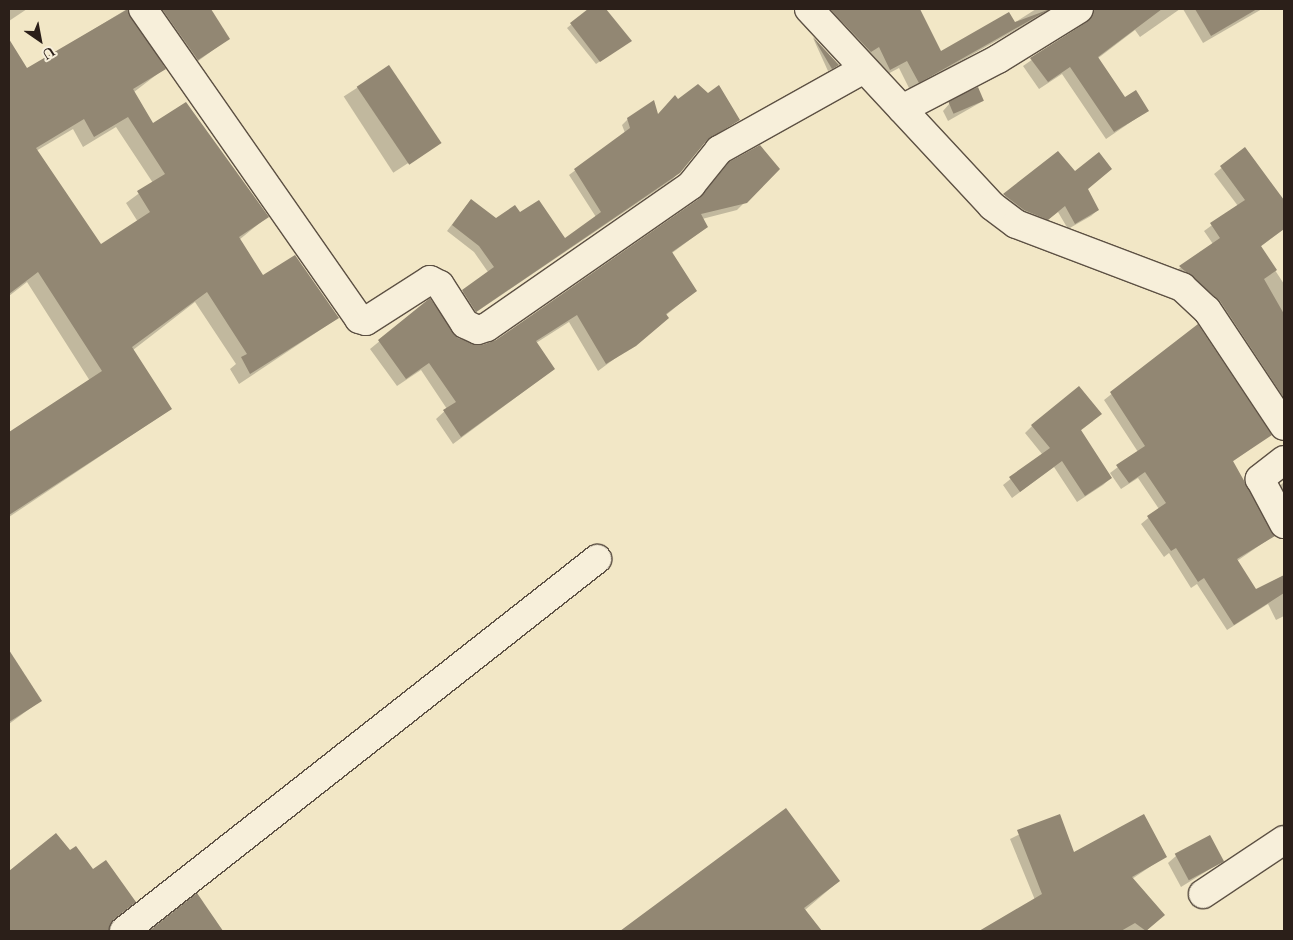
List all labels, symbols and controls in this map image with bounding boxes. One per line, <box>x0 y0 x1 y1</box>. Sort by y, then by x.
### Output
north arrow <box>15 15 65 65</box>
text: U <box>38 42 58 64</box>

